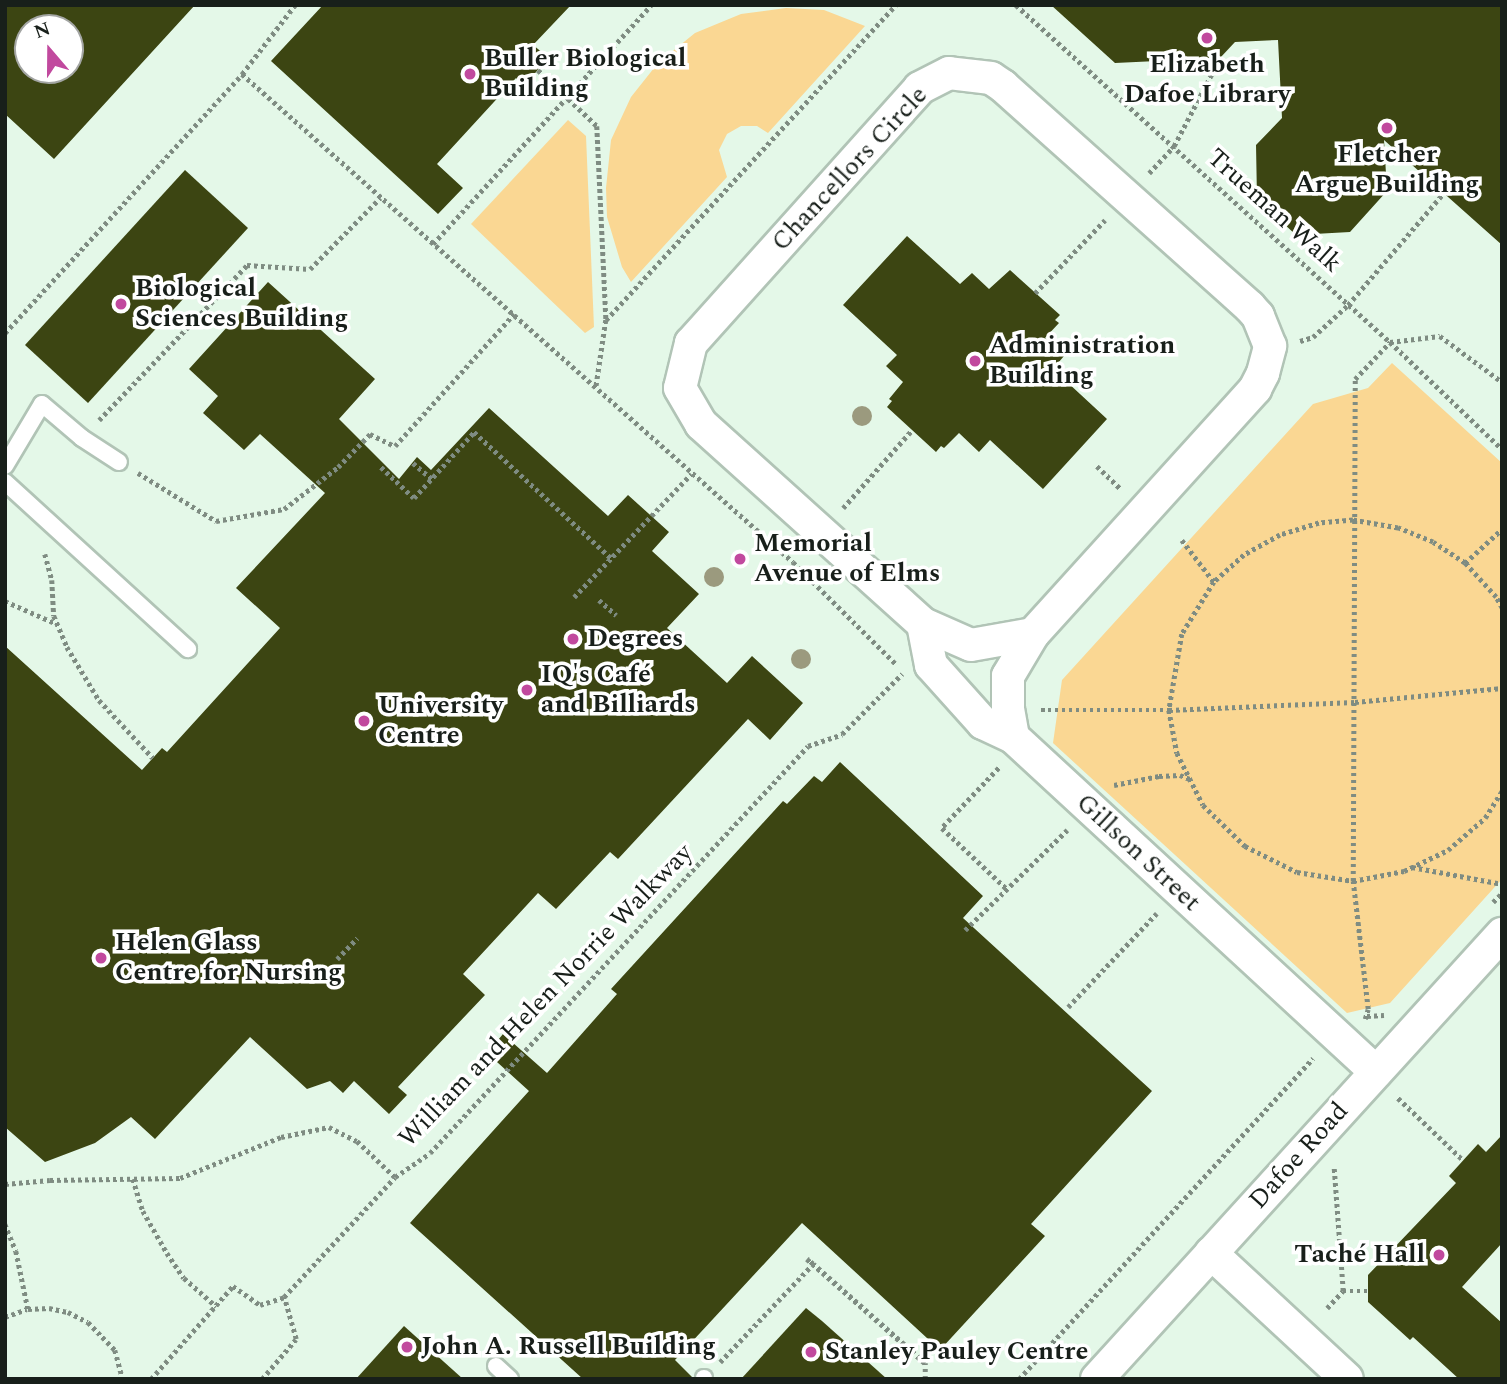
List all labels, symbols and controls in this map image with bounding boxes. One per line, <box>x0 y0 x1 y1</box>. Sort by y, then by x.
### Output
north arrow <box>14 14 84 84</box>
text: N <box>30 14 55 47</box>
marker: Elizabeth Dafoe Library <box>1199 30 1215 46</box>
place label: Buller Biological Building <box>484 43 686 104</box>
place label: Elizabeth Dafoe Library <box>1124 49 1290 110</box>
marker: Buller Biological Building <box>462 66 478 82</box>
street label: Chancellors Circle <box>766 80 934 258</box>
marker: Fletcher Argue Building <box>1379 120 1395 136</box>
place label: Fletcher Argue Building <box>1295 139 1479 200</box>
street label: Trueman Walk <box>1200 142 1348 280</box>
place label: Biological Sciences Building <box>135 273 348 334</box>
marker: Biological Sciences Building <box>113 296 129 312</box>
place label: Administration Building <box>989 330 1175 392</box>
marker: Administration Building <box>967 353 983 369</box>
place label: Memorial Avenue of Elms <box>754 528 940 590</box>
marker: Memorial Avenue of Elms <box>732 551 748 567</box>
place label: Degrees <box>587 623 683 655</box>
marker: Degrees <box>565 631 581 647</box>
place label: IQ's Café and Billiards <box>541 659 696 720</box>
marker: IQ's Café and Billiards <box>519 682 535 698</box>
place label: University Centre <box>378 690 503 752</box>
marker: University Centre <box>356 713 372 729</box>
street label: Gillson Street <box>1069 788 1207 918</box>
street label: William and Helen Norrie Walkway <box>392 838 700 1154</box>
place label: Helen Glass Centre for Nursing <box>115 927 342 988</box>
marker: Helen Glass Centre for Nursing <box>93 950 109 966</box>
street label: Dafoe Road <box>1243 1096 1355 1216</box>
place label: Taché Hall <box>1294 1239 1425 1271</box>
marker: Taché Hall <box>1431 1247 1447 1263</box>
place label: John A. Russell Building <box>421 1331 716 1363</box>
place label: Stanley Pauley Centre <box>825 1336 1088 1368</box>
marker: John A. Russell Building <box>399 1339 415 1355</box>
marker: Stanley Pauley Centre <box>803 1344 819 1360</box>

